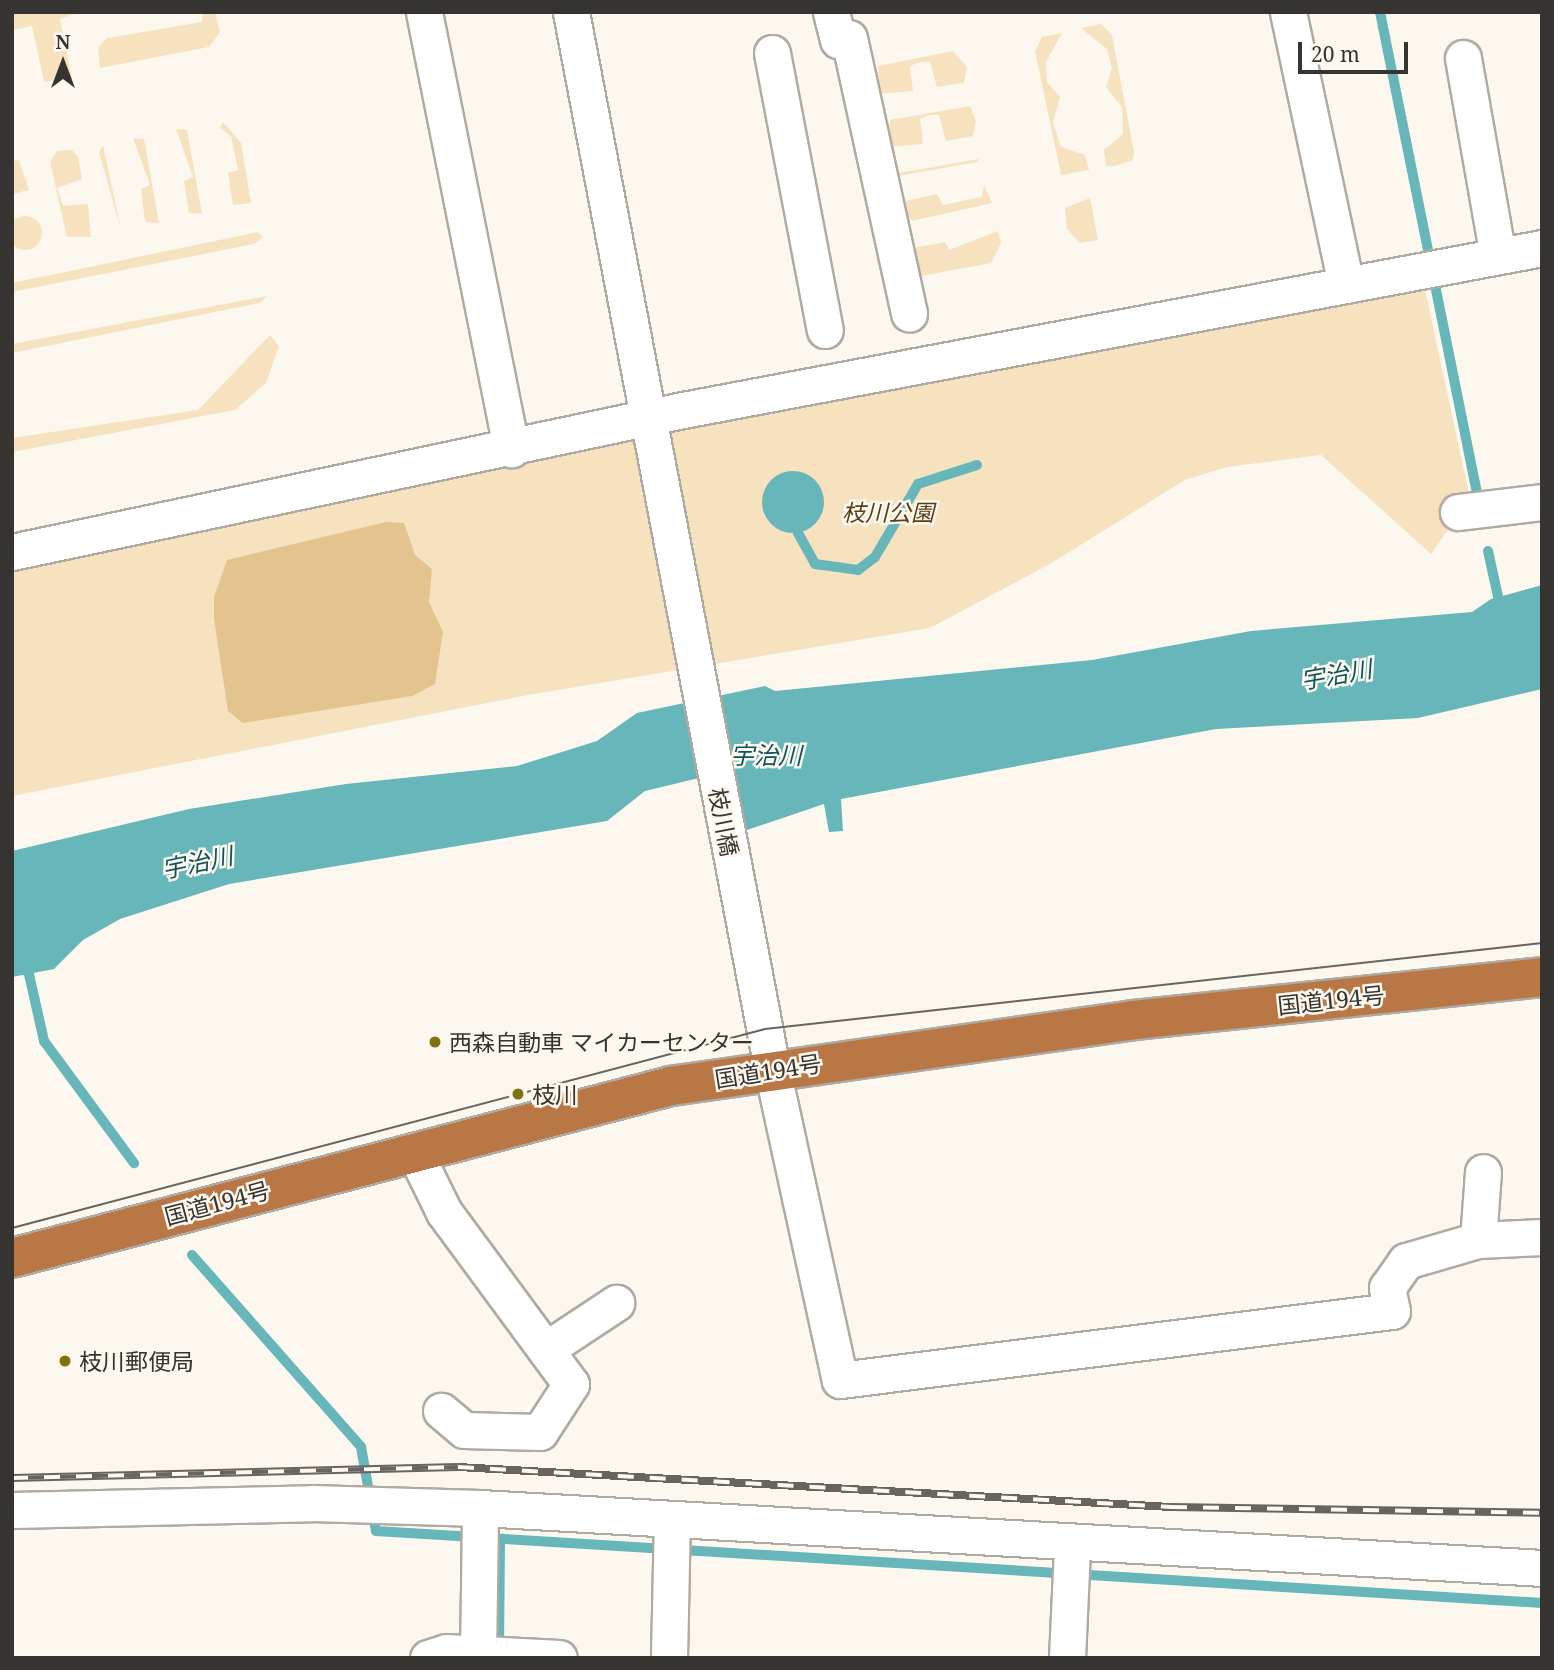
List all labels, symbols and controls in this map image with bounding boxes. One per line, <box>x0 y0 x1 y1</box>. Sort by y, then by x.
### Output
north arrow <box>28 28 98 98</box>
scale bar <box>1302 28 1412 72</box>
text: N <box>56 29 70 55</box>
text: 20 m <box>1311 40 1360 68</box>
park label: 枝川公園 <box>842 498 934 526</box>
water label: 宇治川 <box>1298 654 1374 694</box>
water label: 宇治川 <box>730 741 802 769</box>
street label: 枝川橋 <box>704 786 744 858</box>
water label: 宇治川 <box>159 840 235 884</box>
street label: 国道194号 <box>1276 981 1386 1019</box>
place label: 西森自動車 マイカーセンター <box>449 1028 754 1056</box>
marker: 西森自動車 マイカーセンター <box>427 1034 443 1050</box>
street label: 国道194号 <box>713 1049 823 1093</box>
place label: 枝川 <box>532 1080 578 1108</box>
marker: 枝川 <box>510 1086 526 1102</box>
street label: 国道194号 <box>161 1176 273 1230</box>
place label: 枝川郵便局 <box>79 1347 194 1375</box>
marker: 枝川郵便局 <box>57 1353 73 1369</box>

